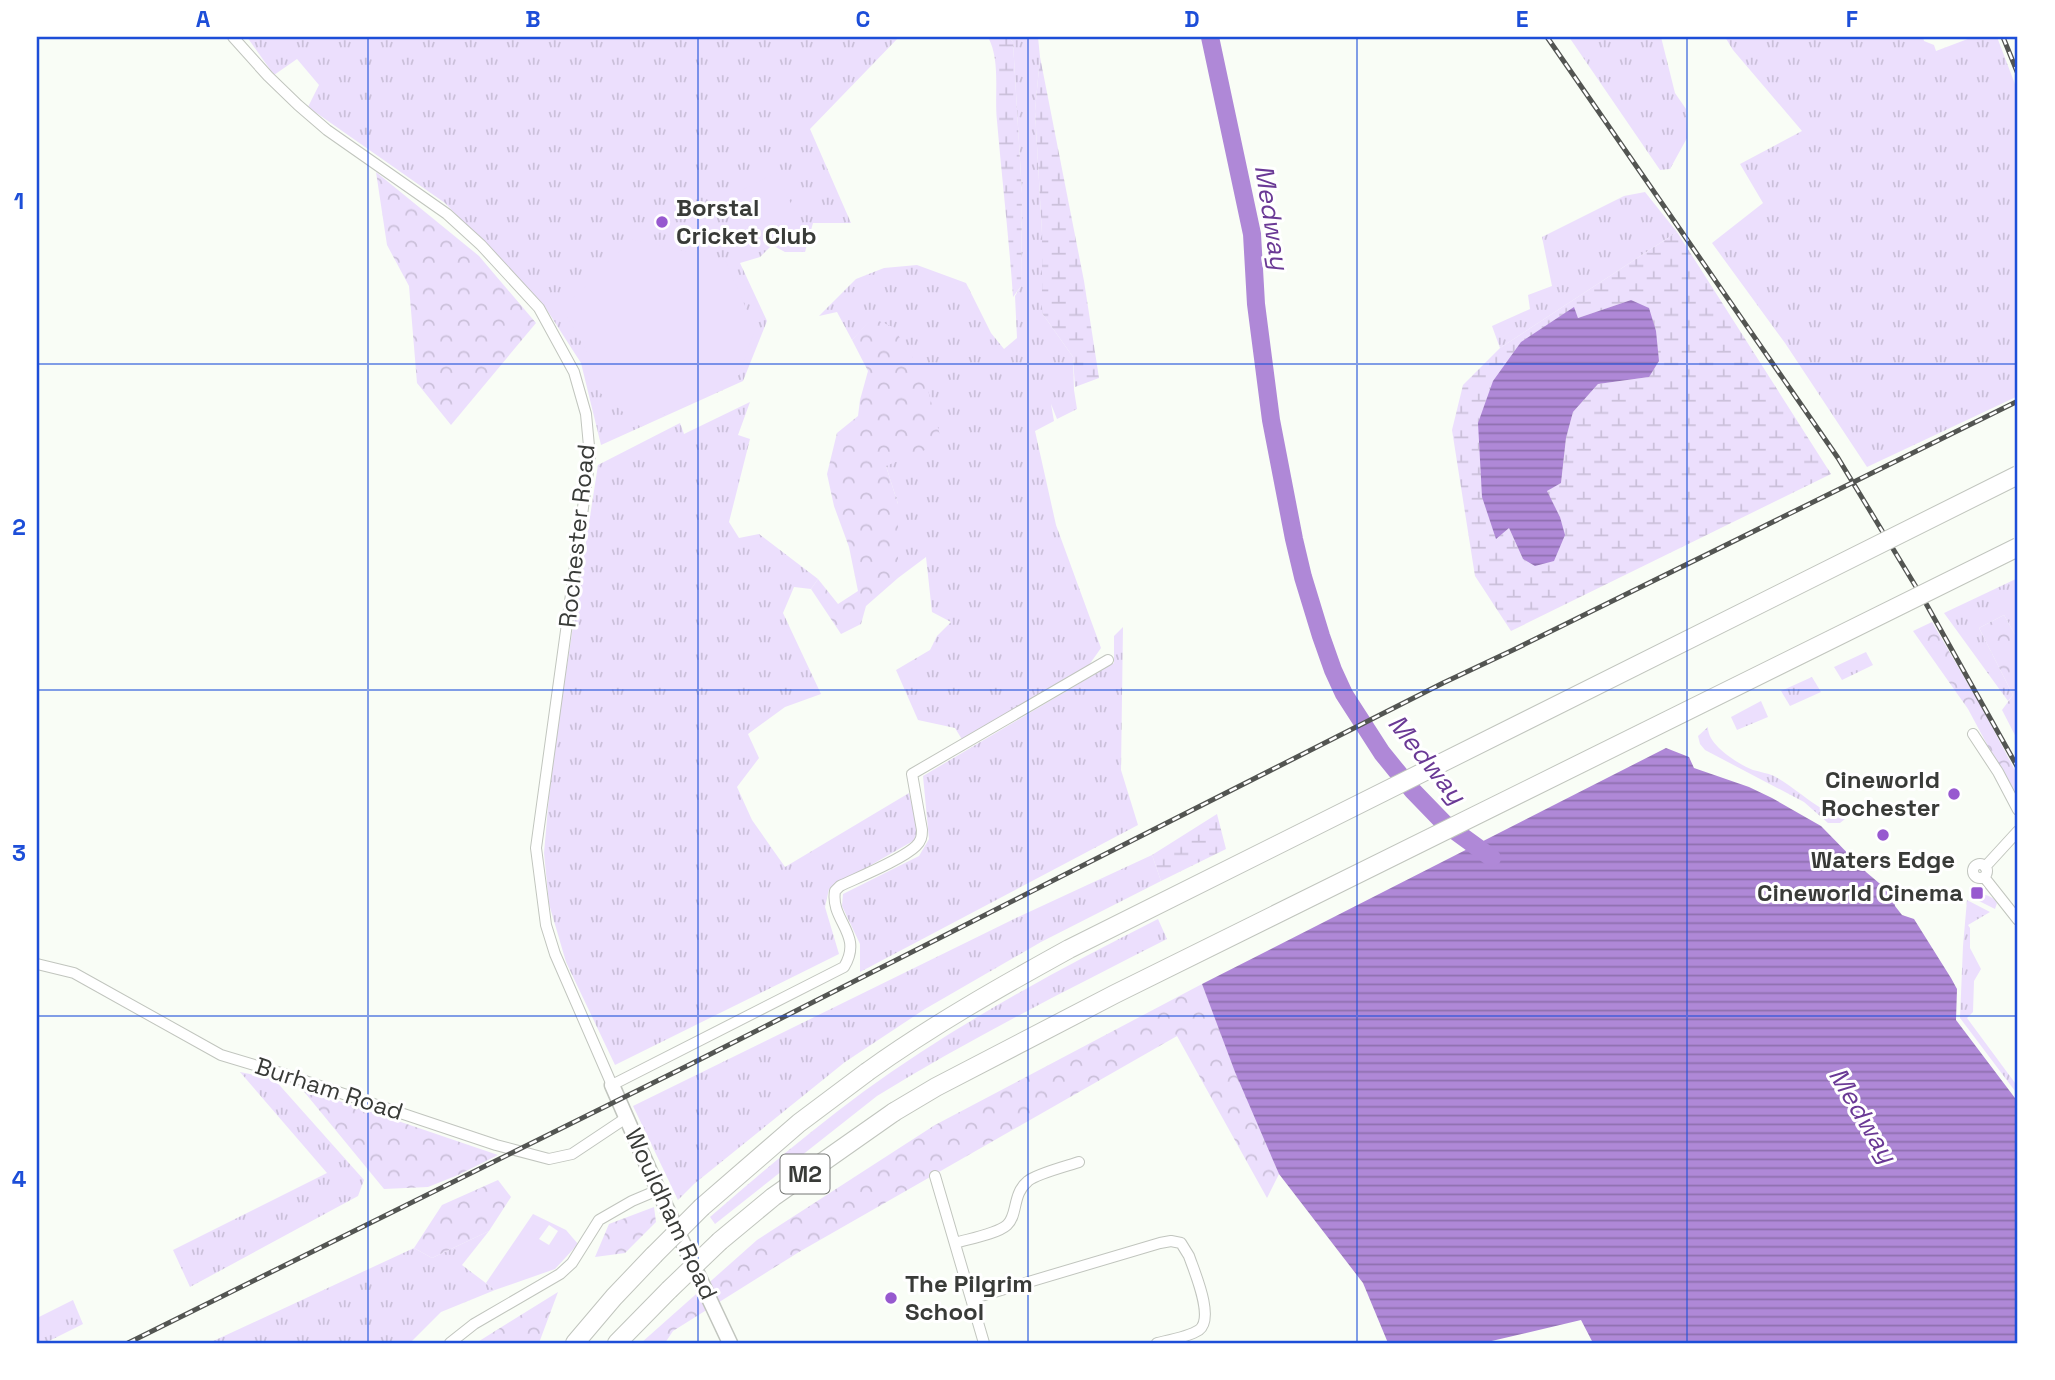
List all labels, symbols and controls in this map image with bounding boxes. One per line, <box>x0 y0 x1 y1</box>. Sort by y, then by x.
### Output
text: A <box>196 4 211 34</box>
text: B <box>525 4 541 34</box>
text: C <box>856 4 870 34</box>
text: D <box>1184 4 1200 34</box>
text: E <box>1516 4 1528 34</box>
text: F <box>1846 4 1858 34</box>
water label: Medway <box>1247 162 1297 273</box>
text: 1 <box>14 186 24 216</box>
place label: Borstal Cricket Club <box>676 192 817 251</box>
marker: Borstal Cricket Club <box>654 214 670 230</box>
street label: Rochester Road <box>551 443 602 629</box>
text: 2 <box>12 512 26 542</box>
water label: Medway <box>1381 707 1474 812</box>
place label: Cineworld Rochester <box>1821 764 1940 823</box>
marker: Cineworld Rochester <box>1946 786 1962 802</box>
marker: Waters Edge <box>1875 827 1891 843</box>
text: 3 <box>12 838 26 868</box>
place label: Waters Edge <box>1811 844 1955 875</box>
place label: Cineworld Cinema <box>1757 877 1963 908</box>
marker: Cineworld Cinema <box>1969 885 1985 901</box>
street label: Burham Road <box>251 1050 407 1127</box>
water label: Medway <box>1821 1061 1905 1170</box>
street label: Wouldham Road <box>618 1123 725 1305</box>
road number: M2 <box>780 1154 830 1194</box>
text: 4 <box>12 1164 27 1194</box>
place label: The Pilgrim School <box>905 1268 1033 1327</box>
marker: The Pilgrim School <box>883 1290 899 1306</box>

